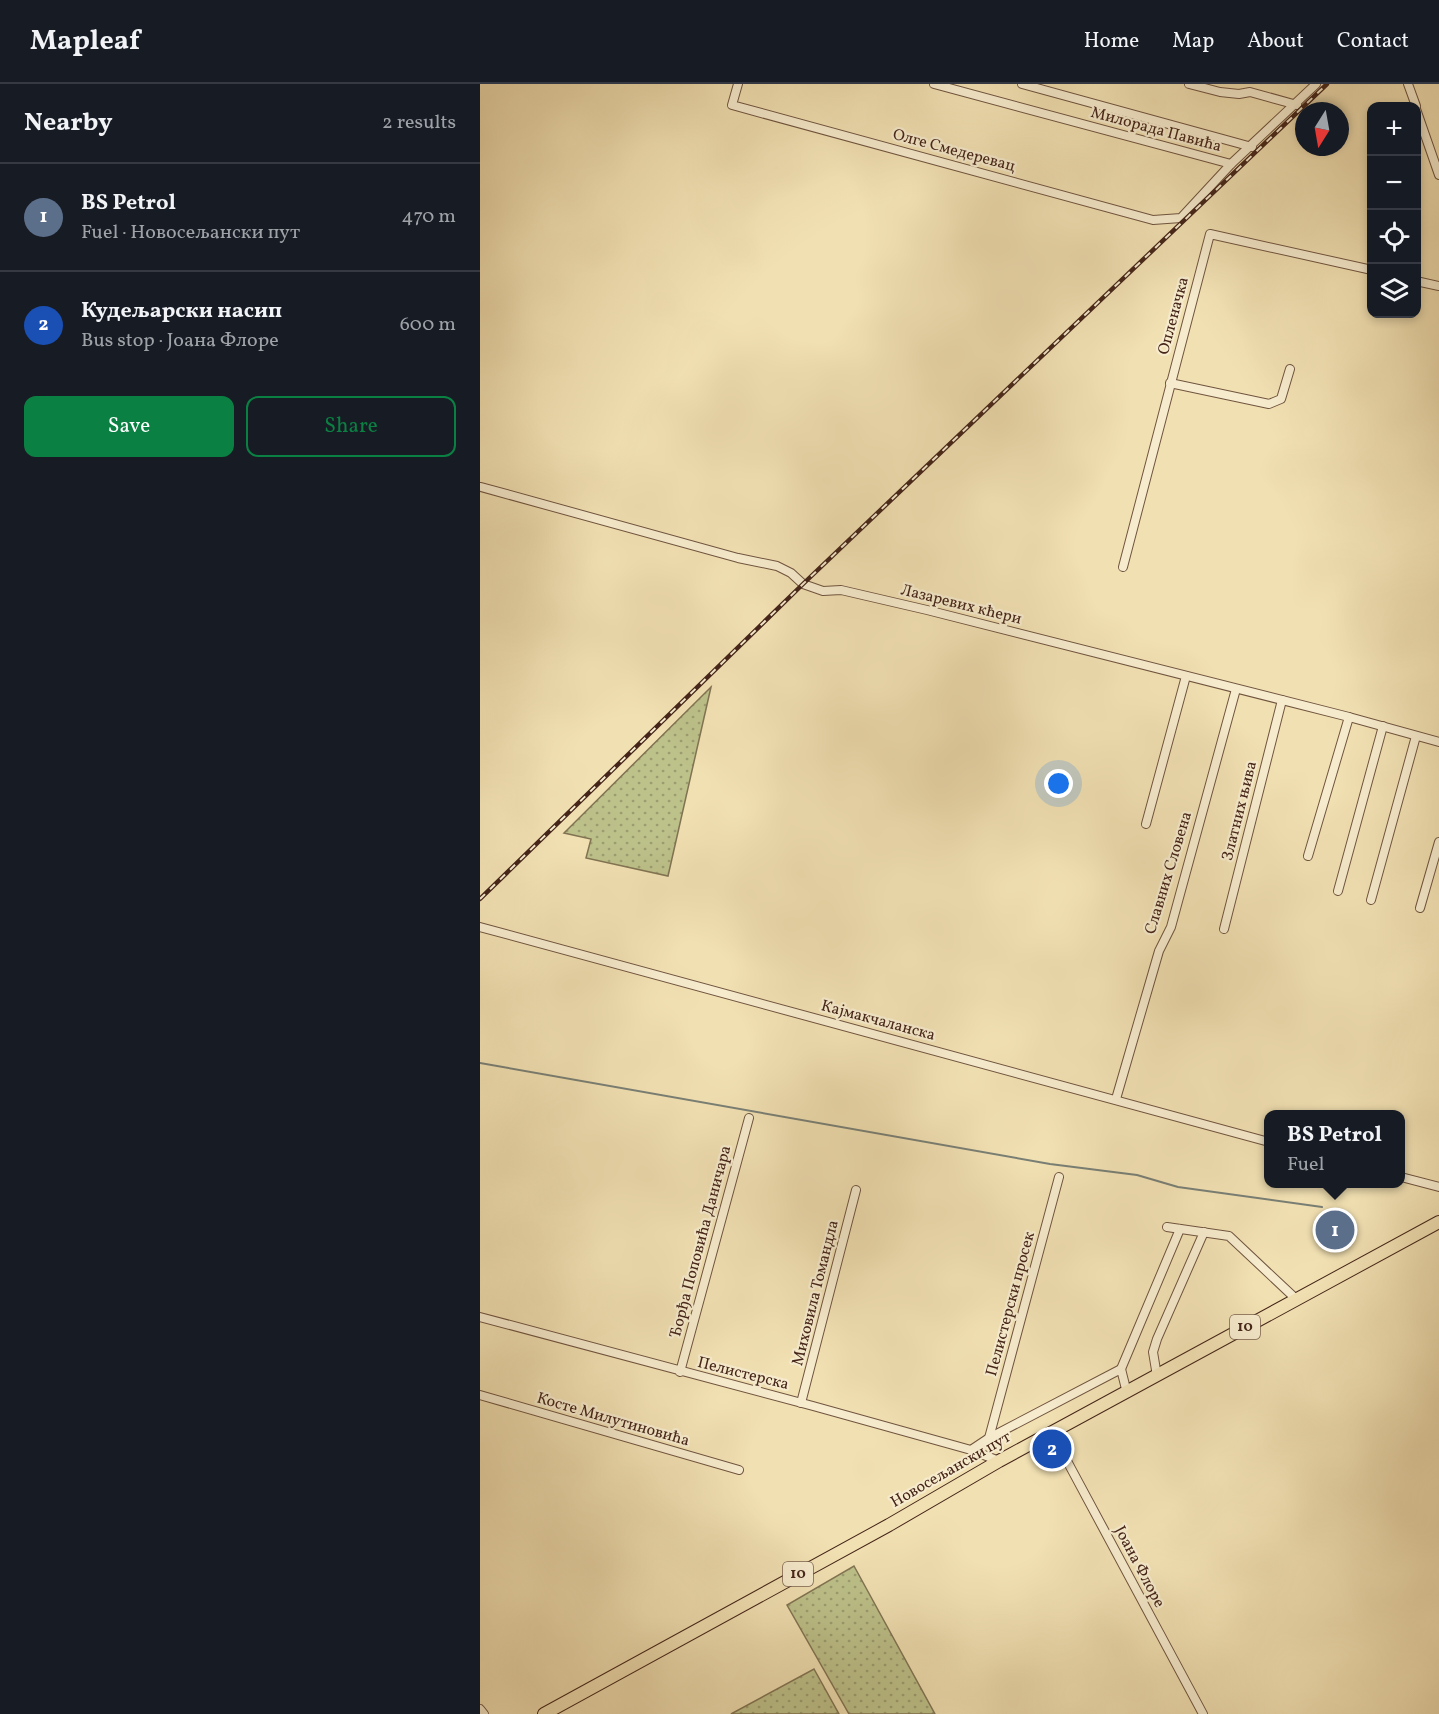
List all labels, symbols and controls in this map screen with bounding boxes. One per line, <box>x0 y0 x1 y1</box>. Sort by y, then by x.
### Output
text: Mapleaf <box>30 22 140 61</box>
text: Home <box>1084 27 1139 56</box>
text: Map <box>1172 27 1214 56</box>
text: About <box>1247 27 1304 56</box>
text: Contact <box>1337 27 1409 56</box>
street label: Милорада Павића <box>1088 102 1224 158</box>
north arrow <box>1295 102 1349 156</box>
map controls <box>1367 102 1421 318</box>
button: + <box>1367 102 1421 156</box>
text: Nearby <box>24 105 113 141</box>
text: 2 results <box>382 109 456 137</box>
street label: Олге Смедеревац <box>890 124 1018 178</box>
button: − <box>1367 156 1421 210</box>
text: BS Petrol <box>81 188 176 219</box>
text: 1 <box>39 203 48 231</box>
text: 470 m <box>401 203 456 231</box>
button: locate <box>1367 210 1421 264</box>
text: Fuel · Новосељански пут <box>81 219 300 247</box>
button: layers <box>1367 264 1421 318</box>
street label: Опленачка <box>1153 275 1195 357</box>
text: Кудељарски насип <box>81 296 282 327</box>
text: 2 <box>38 311 49 339</box>
text: 600 m <box>400 311 456 339</box>
text: Bus stop · Јоана Флоре <box>81 327 279 355</box>
button: Save <box>24 396 234 457</box>
button: Share <box>246 396 456 457</box>
street label: Лазаревих кћери <box>898 579 1024 631</box>
street label: Златних њива <box>1217 759 1263 863</box>
your location <box>1044 769 1073 798</box>
street label: Славних Словена <box>1140 809 1198 937</box>
street label: Кајмакчаланска <box>818 995 938 1047</box>
popup <box>1264 1110 1405 1188</box>
text: BS Petrol <box>1287 1120 1382 1151</box>
street label: Ђорђа Поповића Даничара <box>665 1143 737 1341</box>
text: Fuel <box>1287 1151 1324 1179</box>
pin: 1 <box>1316 1208 1354 1252</box>
street label: Миховила Томандла <box>787 1218 845 1368</box>
street label: Пелистерски просек <box>981 1229 1041 1379</box>
road number: 10 <box>1230 1315 1260 1339</box>
street label: Пелистерска <box>695 1352 791 1396</box>
street label: Косте Милутиновића <box>534 1388 692 1452</box>
pin: 2 <box>1032 1426 1072 1472</box>
street label: Новосељански пут <box>887 1427 1015 1513</box>
street label: Јоана Флоре <box>1108 1522 1170 1612</box>
road number: 10 <box>783 1562 813 1586</box>

